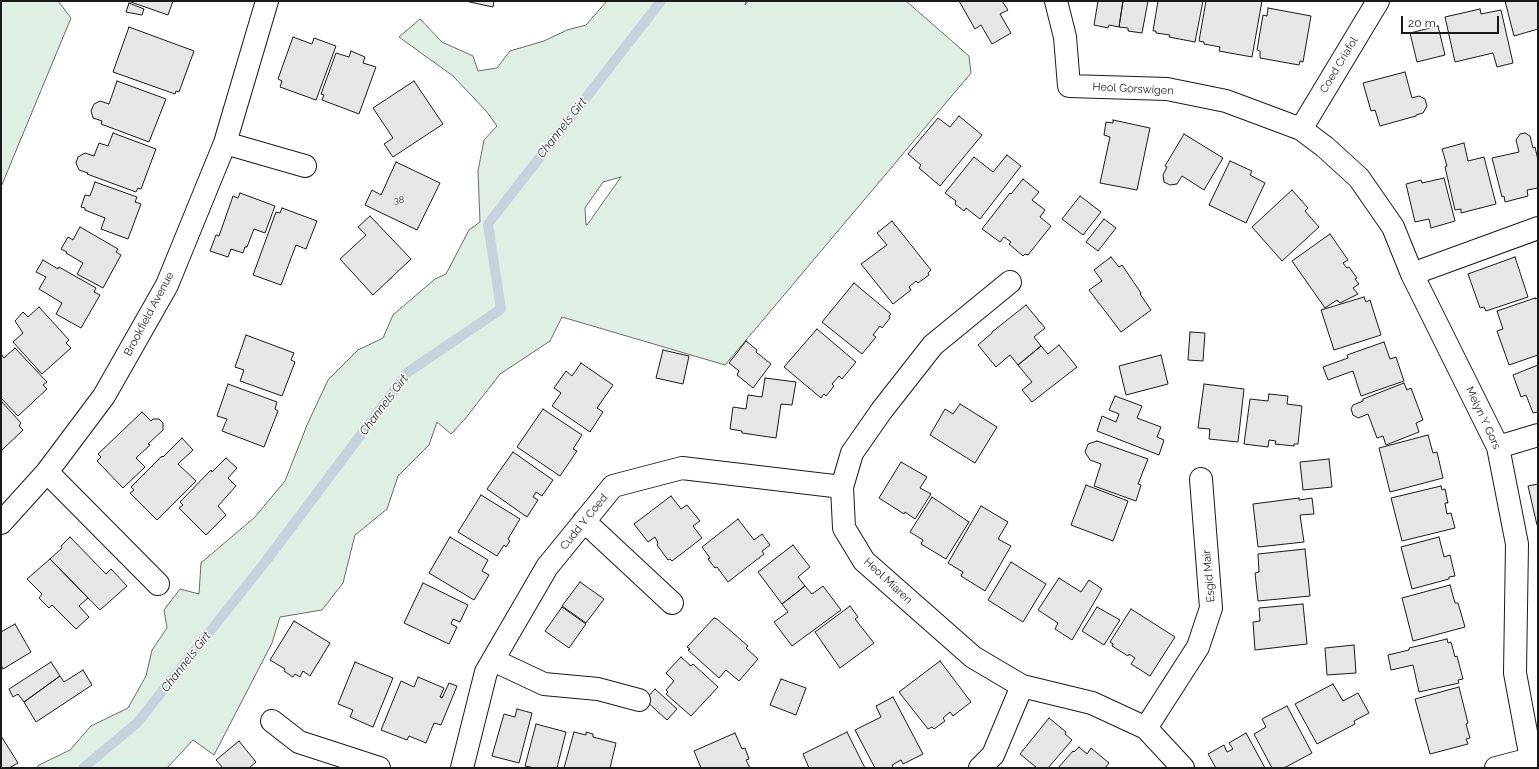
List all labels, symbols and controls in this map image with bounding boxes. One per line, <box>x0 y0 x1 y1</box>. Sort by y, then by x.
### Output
scale bar <box>1403 8 1501 34</box>
text: 20 m <box>1408 16 1436 30</box>
street label: Coed Criafol <box>1317 35 1361 95</box>
street label: Heol Gorswigen <box>1092 80 1174 98</box>
water label: Channels Girt <box>534 95 590 161</box>
house number: 38 <box>394 195 404 205</box>
street label: Brookfield Avenue <box>121 270 177 358</box>
water label: Channels Girt <box>357 372 411 438</box>
street label: Melyn Y Gors <box>1463 385 1503 451</box>
street label: Cudd Y Coed <box>557 491 611 553</box>
street label: Esgid Mair <box>1200 549 1218 603</box>
street label: Heol Miaren <box>861 555 915 607</box>
water label: Channels Girt <box>158 629 214 695</box>

